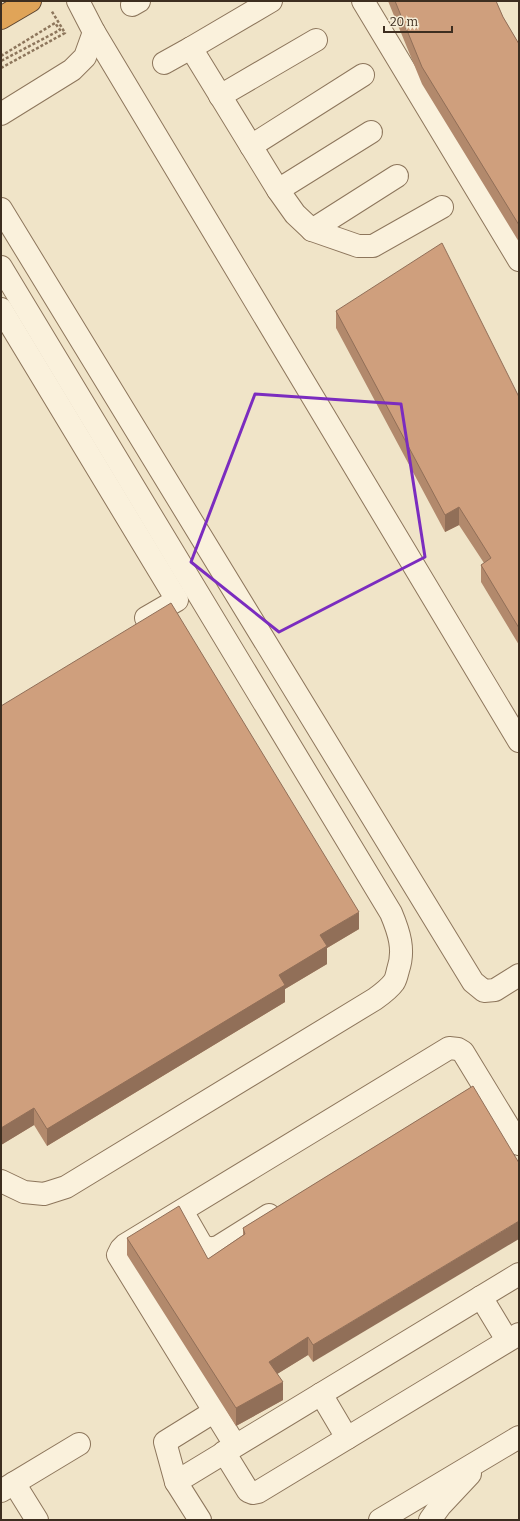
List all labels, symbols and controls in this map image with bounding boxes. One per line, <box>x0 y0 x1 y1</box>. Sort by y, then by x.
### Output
scale bar <box>384 8 452 34</box>
text: 20 m <box>390 15 419 29</box>

